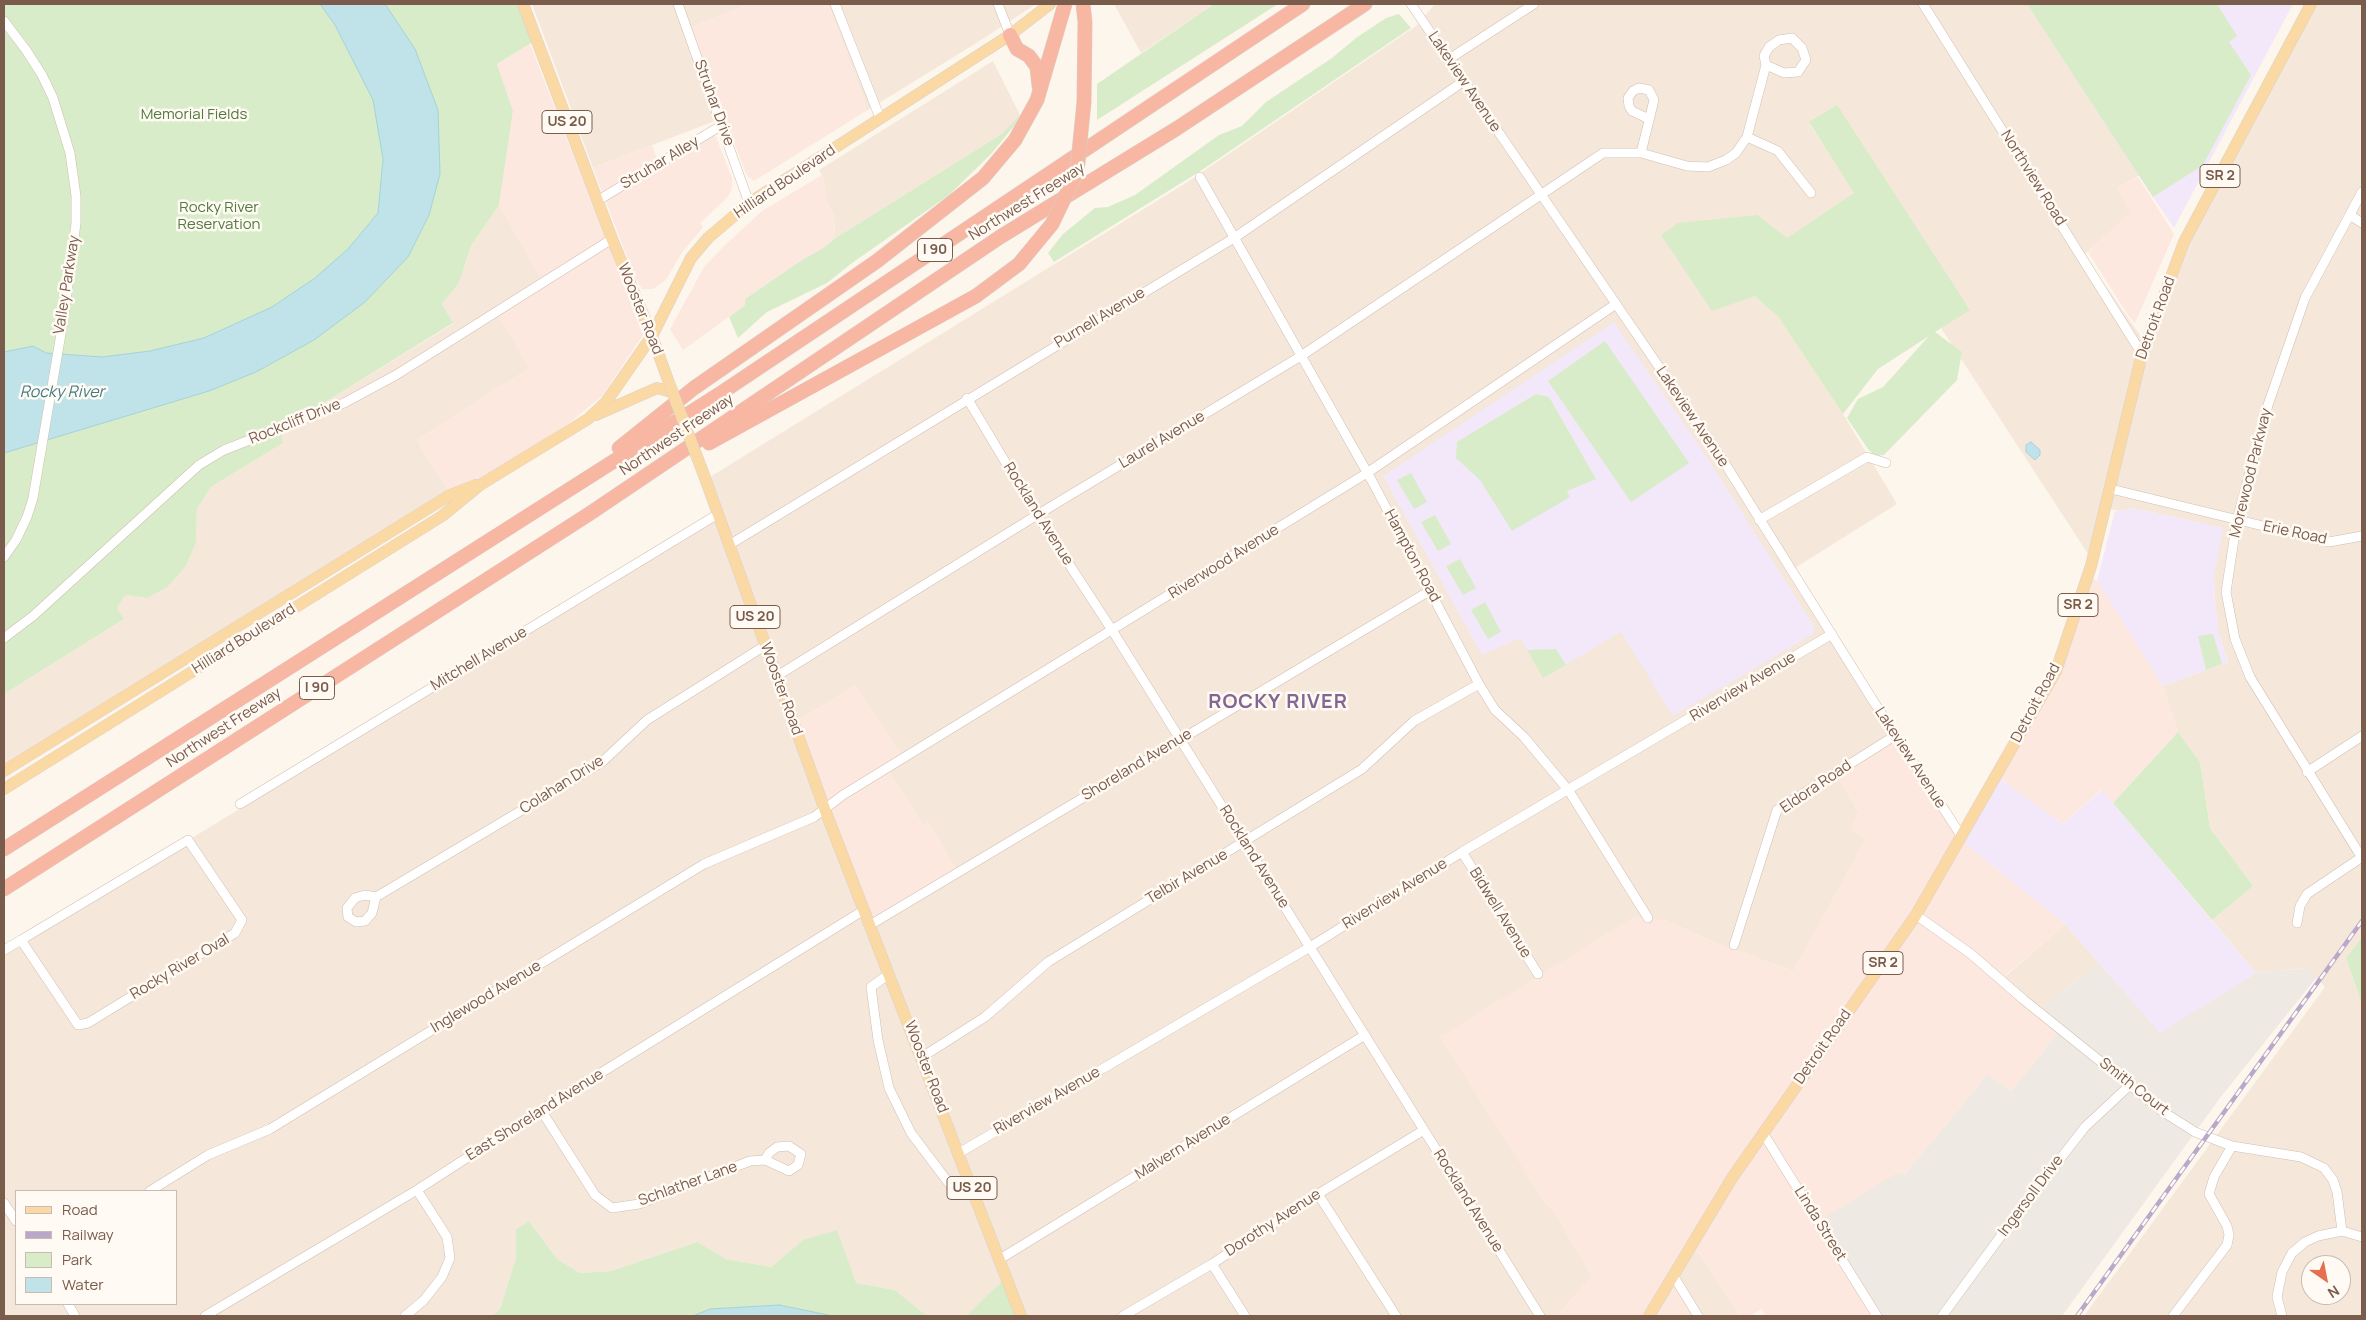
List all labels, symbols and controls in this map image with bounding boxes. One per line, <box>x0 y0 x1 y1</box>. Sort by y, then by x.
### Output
street label: Lakeview Avenue <box>1424 28 1504 136</box>
street label: Struhar Drive <box>690 57 738 149</box>
park label: Memorial Fields <box>141 106 247 124</box>
road number: US 20 <box>542 110 592 134</box>
street label: Northview Road <box>1996 127 2070 229</box>
street label: Struhar Alley <box>618 133 702 193</box>
street label: Hilliard Boulevard <box>731 141 839 223</box>
street label: Northwest Freeway <box>966 159 1088 245</box>
road number: SR 2 <box>2200 165 2240 188</box>
park label: Rocky River Reservation <box>177 199 261 234</box>
street label: Valley Parkway <box>50 234 84 336</box>
road number: I 90 <box>918 238 952 262</box>
street label: Wooster Road <box>613 261 667 357</box>
street label: Detroit Road <box>2133 274 2179 362</box>
street label: Purnell Avenue <box>1051 284 1149 352</box>
street label: Lakeview Avenue <box>1652 363 1732 471</box>
water label: Rocky River <box>20 383 104 403</box>
street label: Northwest Freeway <box>617 390 737 480</box>
street label: Rockcliff Drive <box>247 395 343 449</box>
street label: Morewood Parkway <box>2226 406 2276 540</box>
street label: Laurel Avenue <box>1116 407 1208 473</box>
street label: Rockland Avenue <box>999 459 1077 569</box>
street label: Hampton Road <box>1380 507 1444 605</box>
street label: Erie Road <box>2261 517 2329 549</box>
street label: Riverwood Avenue <box>1166 521 1282 603</box>
road number: SR 2 <box>2058 594 2098 616</box>
street label: Hilliard Boulevard <box>189 600 299 678</box>
road number: US 20 <box>730 606 780 628</box>
street label: Mitchell Avenue <box>428 623 530 695</box>
street label: Wooster Road <box>756 640 806 738</box>
street label: Riverview Avenue <box>1687 648 1799 726</box>
street label: Detroit Road <box>2008 660 2064 746</box>
road number: I 90 <box>300 676 334 700</box>
street label: Northwest Freeway <box>163 684 285 772</box>
district label: ROCKY RIVER <box>1207 690 1349 714</box>
street label: Lakeview Avenue <box>1871 704 1949 812</box>
street label: Shoreland Avenue <box>1079 725 1195 805</box>
street label: Colahan Drive <box>517 752 607 818</box>
street label: Eldora Road <box>1777 757 1855 817</box>
street label: Rockland Avenue <box>1215 802 1293 912</box>
street label: Telbir Avenue <box>1143 846 1231 908</box>
street label: Riverview Avenue <box>1339 855 1451 933</box>
street label: Bidwell Avenue <box>1465 865 1535 961</box>
street label: Rocky River Oval <box>127 930 233 1004</box>
road number: SR 2 <box>1863 951 1903 974</box>
street label: Inglewood Avenue <box>428 957 544 1037</box>
street label: Detroit Road <box>1791 1006 1855 1088</box>
street label: Wooster Road <box>900 1018 952 1116</box>
street label: Smith Court <box>2096 1054 2172 1120</box>
street label: Riverview Avenue <box>991 1063 1103 1139</box>
street label: East Shoreland Avenue <box>463 1065 607 1165</box>
street label: Malvern Avenue <box>1132 1110 1234 1184</box>
street label: Rockland Avenue <box>1429 1146 1507 1256</box>
street label: Ingersoll Drive <box>1995 1152 2067 1240</box>
street label: Schlather Lane <box>636 1158 740 1210</box>
road number: US 20 <box>947 1176 997 1200</box>
street label: Linda Street <box>1790 1183 1850 1265</box>
street label: Dorothy Avenue <box>1222 1185 1324 1261</box>
legend <box>15 1190 178 1305</box>
text: Road <box>62 1199 98 1220</box>
text: Railway <box>62 1224 114 1245</box>
text: Park <box>62 1249 92 1270</box>
north arrow <box>2301 1255 2351 1305</box>
text: Water <box>62 1274 104 1295</box>
text: N <box>2325 1281 2343 1303</box>

